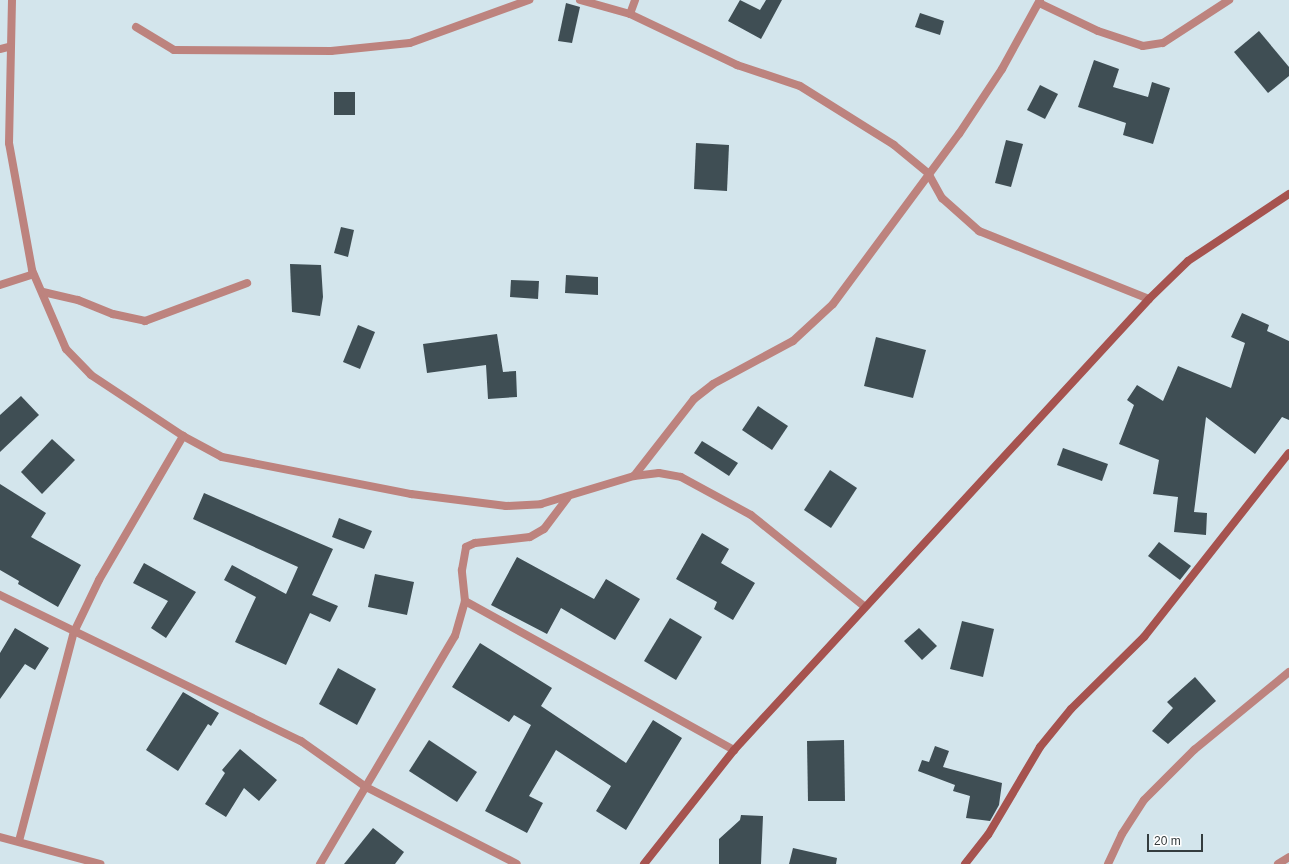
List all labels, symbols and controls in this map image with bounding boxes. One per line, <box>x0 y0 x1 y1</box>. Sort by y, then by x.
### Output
scale bar <box>1149 826 1205 852</box>
text: 20 m <box>1154 834 1181 848</box>

